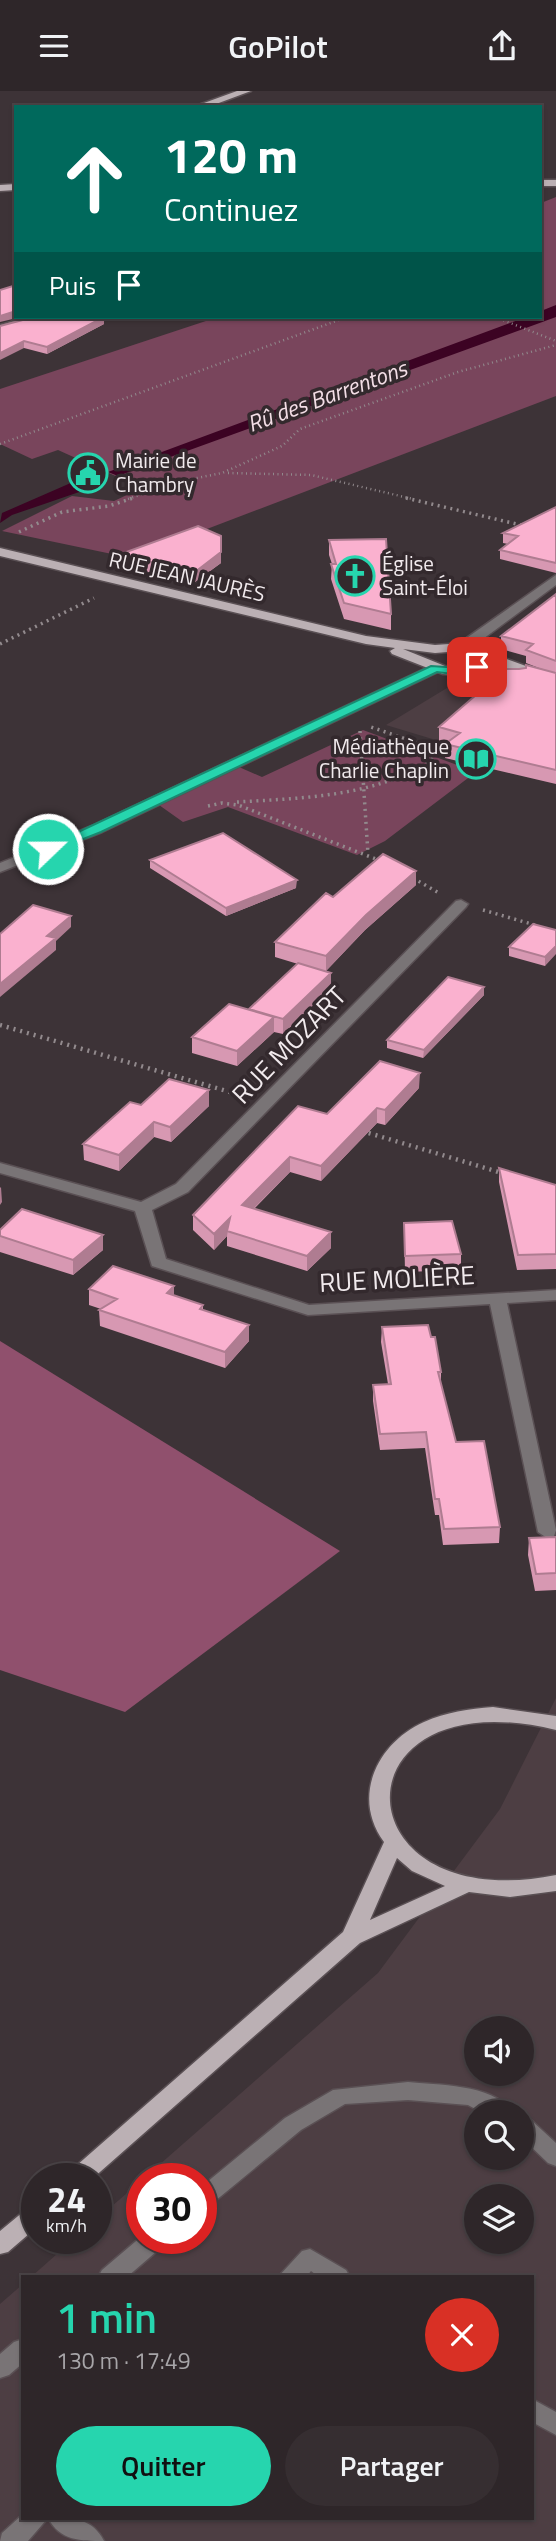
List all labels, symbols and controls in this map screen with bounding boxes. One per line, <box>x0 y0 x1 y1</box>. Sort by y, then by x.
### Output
text: GoPilot <box>228 22 328 70</box>
icon: menu <box>35 27 73 65</box>
icon: share <box>483 27 521 65</box>
text: 120 m <box>164 117 298 192</box>
icon: ahead <box>49 133 140 224</box>
text: Continuez <box>164 185 298 233</box>
text: Puis <box>49 266 96 305</box>
icon: arrive <box>110 266 148 304</box>
water label: Rû des Barrentons <box>242 350 414 441</box>
place label: Mairie de Chambry <box>115 444 197 500</box>
public building icon: Mairie de Chambry <box>67 452 109 494</box>
street label: RUE JEAN JAURÈS <box>106 542 269 610</box>
place label: Église Saint-Éloi <box>382 547 468 603</box>
church icon: Église Saint-Éloi <box>334 555 376 597</box>
pin <box>447 637 507 697</box>
icon: arrive <box>458 648 496 686</box>
place label: Médiathèque Charlie Chaplin <box>319 730 449 786</box>
library icon: Médiathèque Charlie Chaplin <box>455 738 497 780</box>
position arrow <box>11 812 85 886</box>
street label: RUE MOZART <box>222 977 355 1112</box>
street label: RUE MOLIÈRE <box>318 1255 476 1302</box>
map controls <box>464 2016 534 2254</box>
button: sound <box>464 2016 534 2086</box>
button: search <box>464 2100 534 2170</box>
speed limit sign: 30 <box>126 2163 217 2254</box>
text: 24 <box>47 2172 86 2226</box>
button: layers <box>464 2184 534 2254</box>
text: km/h <box>46 2212 87 2239</box>
text: 1 min <box>56 2285 157 2349</box>
button: close <box>425 2298 499 2372</box>
text: 130 m · 17:49 <box>56 2343 191 2378</box>
button: Quitter <box>56 2426 271 2506</box>
button: Partager <box>285 2426 499 2506</box>

